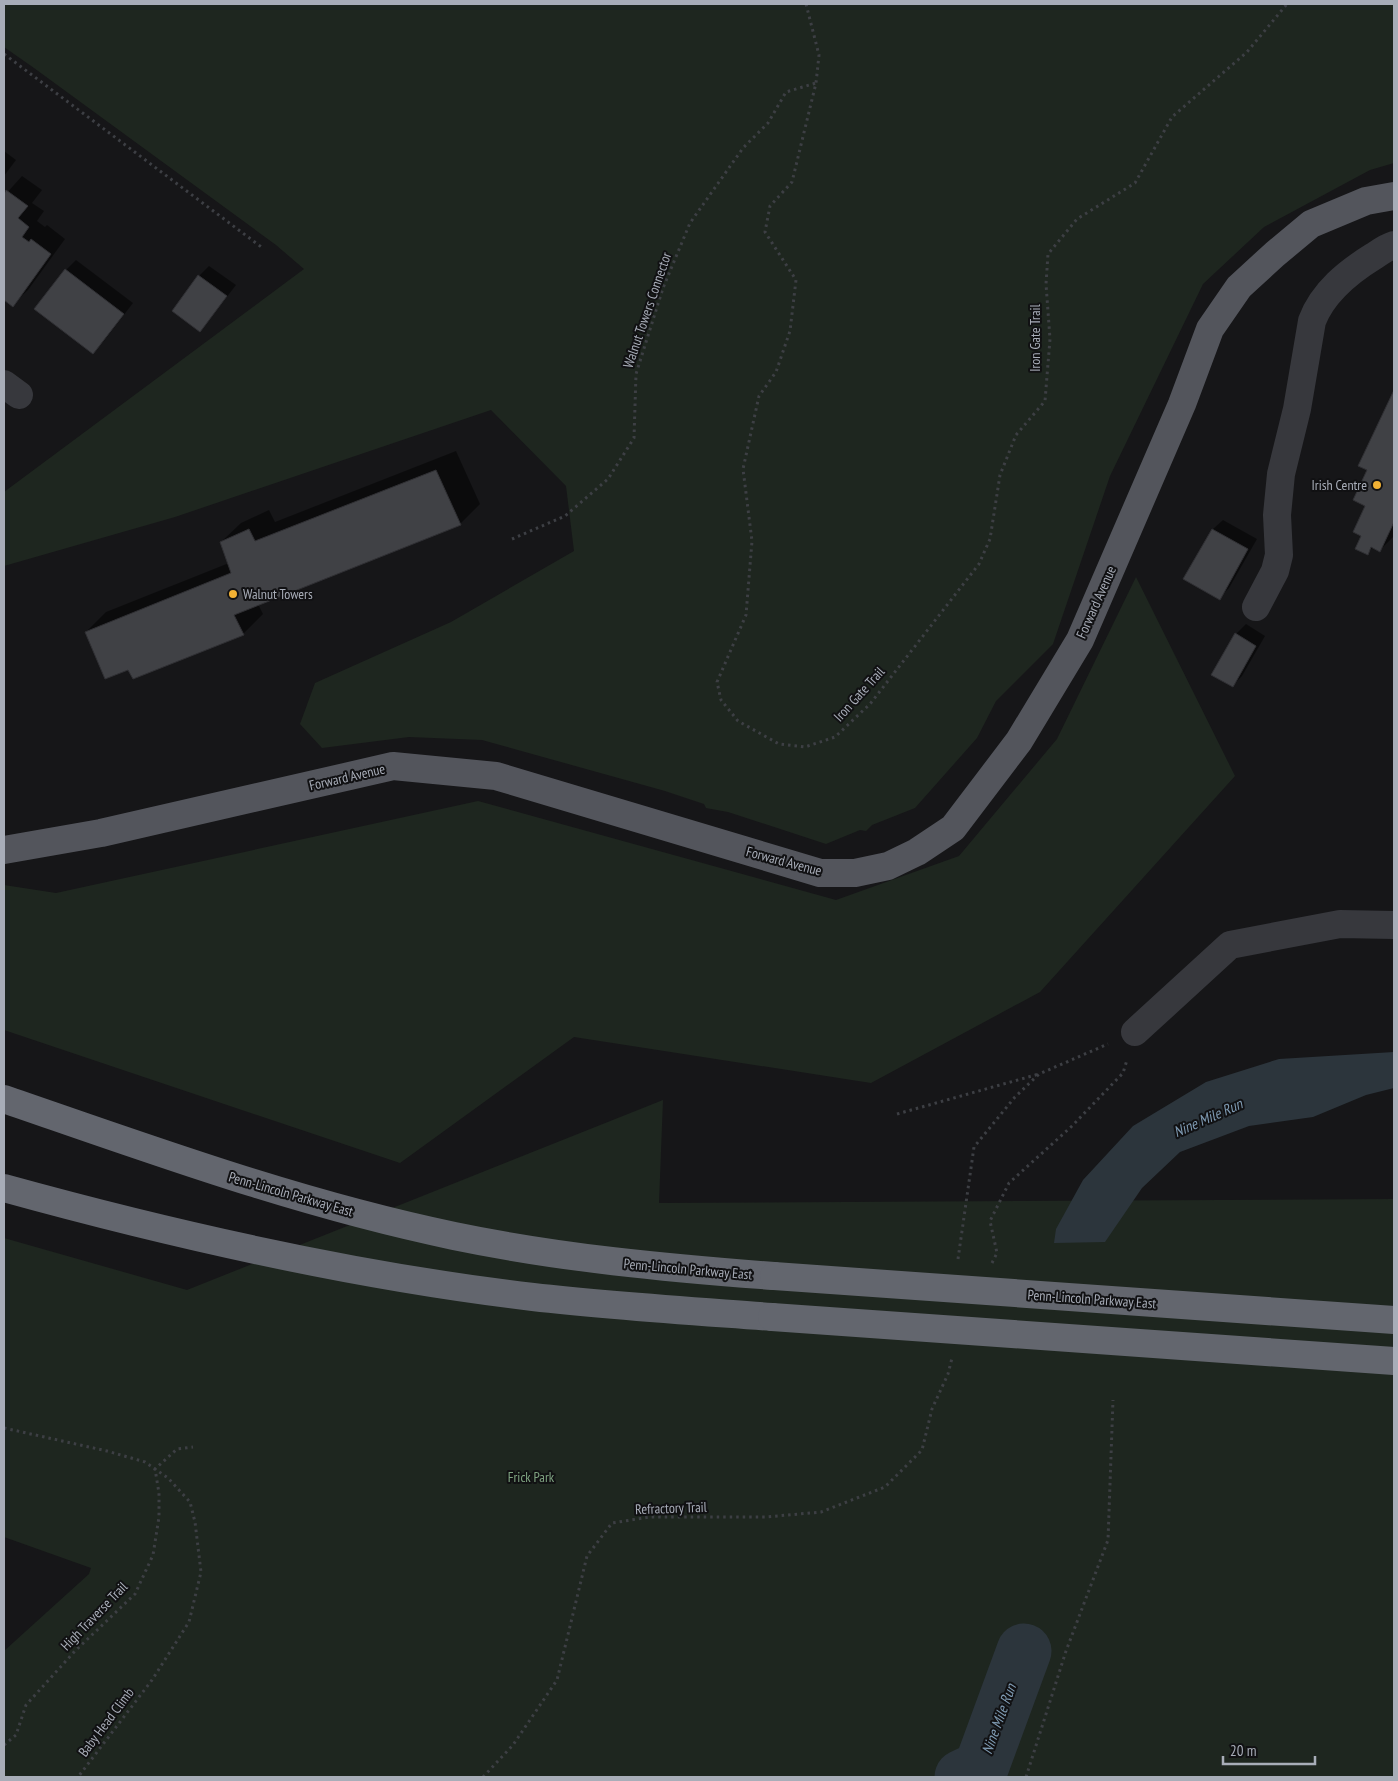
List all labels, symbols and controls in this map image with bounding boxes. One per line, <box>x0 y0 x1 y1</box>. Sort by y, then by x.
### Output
street label: Walnut Towers Connector <box>619 250 675 370</box>
street label: Iron Gate Trail <box>1026 303 1044 372</box>
place label: Irish Centre <box>1312 476 1367 494</box>
marker: Irish Centre <box>1371 479 1383 491</box>
street label: Forward Avenue <box>1072 563 1120 641</box>
place label: Walnut Towers <box>243 585 313 603</box>
marker: Walnut Towers <box>227 588 239 600</box>
street label: Iron Gate Trail <box>830 662 889 725</box>
street label: Forward Avenue <box>307 759 387 794</box>
street label: Forward Avenue <box>744 842 824 880</box>
water label: Nine Mile Run <box>1170 1093 1246 1141</box>
street label: Penn-Lincoln Parkway East <box>227 1168 356 1220</box>
street label: Penn-Lincoln Parkway East <box>623 1254 753 1284</box>
street label: Penn-Lincoln Parkway East <box>1027 1286 1157 1312</box>
park label: Frick Park <box>508 1468 555 1486</box>
street label: Refractory Trail <box>635 1498 708 1518</box>
street label: High Traverse Trail <box>57 1577 132 1654</box>
water label: Nine Mile Run <box>977 1680 1020 1757</box>
street label: Baby Head Climb <box>74 1684 138 1760</box>
scale bar <box>1223 1734 1316 1766</box>
text: 20 m <box>1230 1741 1256 1760</box>

